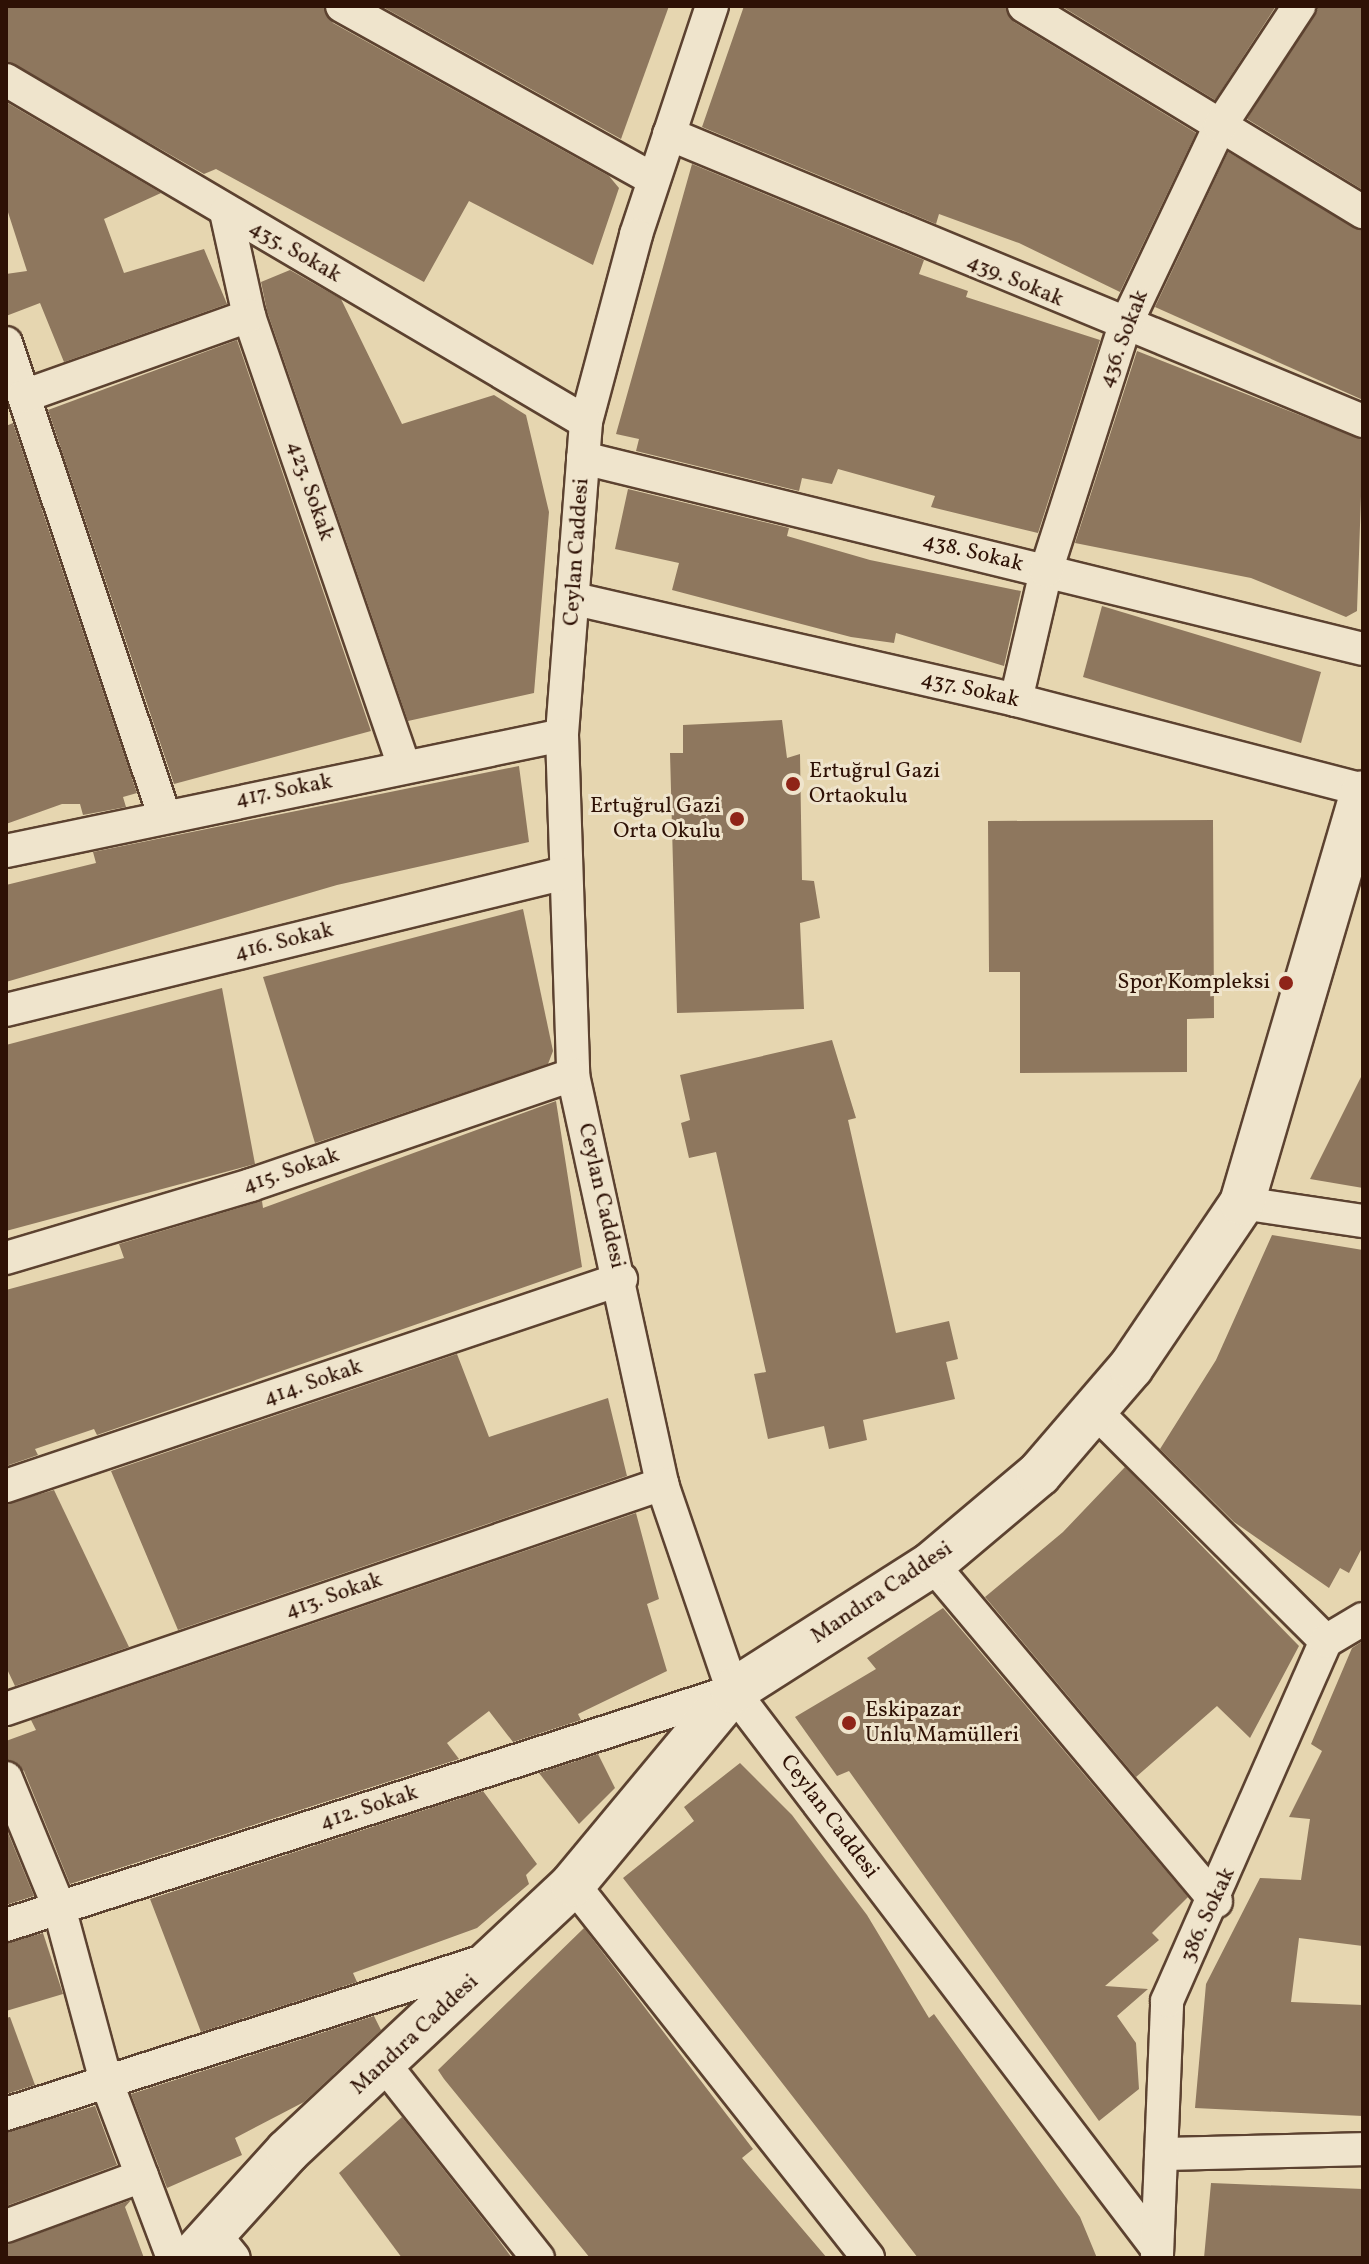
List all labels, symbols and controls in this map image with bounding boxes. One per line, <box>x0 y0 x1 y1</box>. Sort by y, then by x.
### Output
street label: 435. Sokak <box>244 215 346 289</box>
street label: 439. Sokak <box>963 249 1067 313</box>
street label: 436. Sokak <box>1093 286 1155 392</box>
street label: 423. Sokak <box>281 438 339 544</box>
street label: Ceylan Caddesi <box>559 477 595 627</box>
street label: 438. Sokak <box>920 528 1026 578</box>
street label: 437. Sokak <box>918 666 1022 714</box>
place label: Ertuğrul Gazi Ortaokulu <box>809 758 940 810</box>
street label: 417. Sokak <box>233 769 335 813</box>
marker: Ertuğrul Gazi Ortaokulu <box>784 775 802 793</box>
place label: Ertuğrul Gazi Orta Okulu <box>590 793 721 844</box>
marker: Ertuğrul Gazi Orta Okulu <box>728 810 746 828</box>
street label: 416. Sokak <box>232 917 336 967</box>
place label: Spor Kompleksi <box>1117 970 1270 996</box>
marker: Spor Kompleksi <box>1277 974 1295 992</box>
street label: Ceylan Caddesi <box>571 1121 631 1271</box>
street label: 415. Sokak <box>239 1142 343 1200</box>
street label: 414. Sokak <box>260 1354 366 1412</box>
street label: Mandıra Caddesi <box>806 1536 958 1650</box>
street label: 413. Sokak <box>282 1567 386 1625</box>
place label: Eskipazar Unlu Mamülleri <box>865 1697 1019 1748</box>
marker: Eskipazar Unlu Mamülleri <box>840 1714 858 1732</box>
street label: Ceylan Caddesi <box>774 1750 884 1884</box>
street label: 412. Sokak <box>317 1780 421 1836</box>
street label: 386. Sokak <box>1175 1863 1241 1967</box>
street label: Mandıra Caddesi <box>346 1969 484 2101</box>

